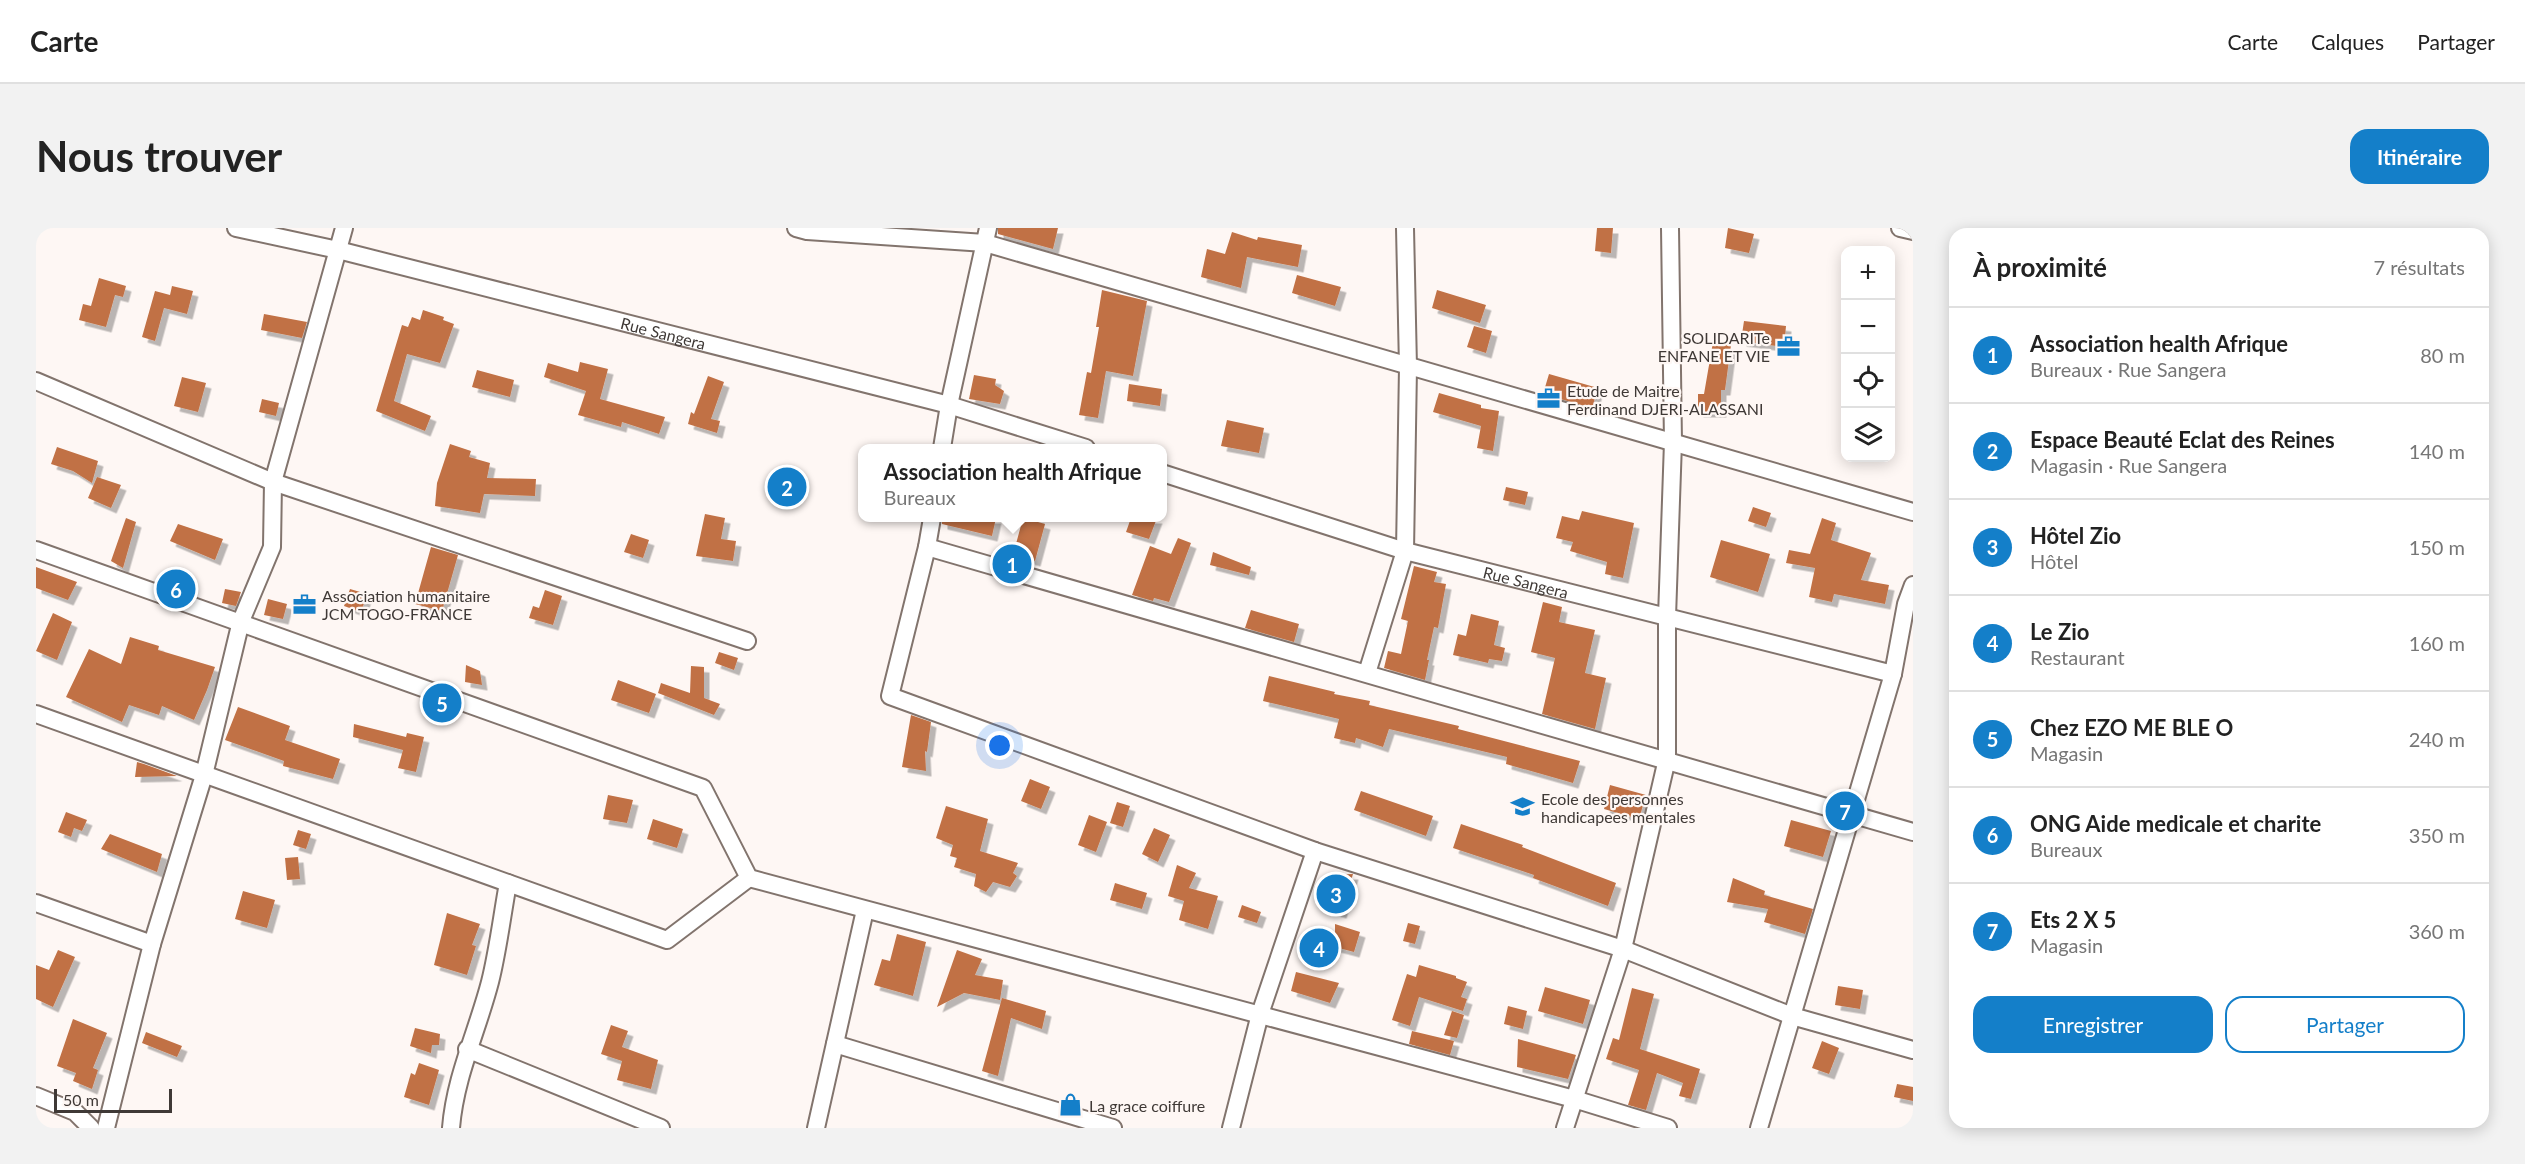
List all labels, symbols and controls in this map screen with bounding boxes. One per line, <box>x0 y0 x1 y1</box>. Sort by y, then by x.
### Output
text: Carte <box>30 24 98 58</box>
text: Carte <box>2227 29 2278 54</box>
text: Calques <box>2311 29 2384 54</box>
text: Partager <box>2417 29 2495 54</box>
button: Itinéraire <box>2350 129 2489 184</box>
text: Nous trouver <box>36 131 282 181</box>
map controls <box>1841 246 1895 462</box>
button: + <box>1841 246 1895 300</box>
text: À proximité <box>1973 251 2107 283</box>
text: 7 résultats <box>2374 255 2465 279</box>
button: − <box>1841 300 1895 354</box>
street label: Rue Sangera <box>619 313 708 352</box>
place label: SOLIDARITe ENFANE ET VIE <box>1658 328 1770 365</box>
text: Association health Afrique <box>2030 330 2288 357</box>
office icon: SOLIDARITe ENFANE ET VIE <box>1775 333 1801 359</box>
text: 1 <box>1987 343 1998 367</box>
text: 80 m <box>2420 343 2465 367</box>
button: locate <box>1841 354 1895 408</box>
text: Bureaux · Rue Sangera <box>2030 357 2226 381</box>
place label: Etude de Maitre Ferdinand DJERI-ALASSANI <box>1567 381 1764 418</box>
office icon: Etude de Maitre Ferdinand DJERI-ALASSANI <box>1536 386 1562 412</box>
button: layers <box>1841 408 1895 462</box>
text: Espace Beauté Eclat des Reines <box>2030 426 2335 453</box>
text: 2 <box>1987 439 1998 463</box>
text: 140 m <box>2409 439 2465 463</box>
popup <box>858 444 1167 522</box>
text: Magasin · Rue Sangera <box>2030 453 2227 477</box>
text: Association health Afrique <box>883 458 1142 485</box>
pin: 2 <box>768 464 807 510</box>
text: Bureaux <box>883 485 956 509</box>
text: Hôtel Zio <box>2030 522 2121 549</box>
text: 3 <box>1987 535 1998 559</box>
text: 150 m <box>2409 535 2465 559</box>
pin: 1 <box>992 542 1032 586</box>
text: Hôtel <box>2030 549 2079 573</box>
street label: Rue Sangera <box>1482 562 1570 601</box>
pin: 6 <box>156 566 196 612</box>
place label: Association humanitaire JCM TOGO-FRANCE <box>322 586 490 623</box>
office icon: Association humanitaire JCM TOGO-FRANCE <box>291 591 317 617</box>
text: Le Zio <box>2030 618 2089 645</box>
text: 4 <box>1987 631 1998 655</box>
text: 160 m <box>2409 631 2465 655</box>
text: Restaurant <box>2030 645 2125 669</box>
pin: 5 <box>422 680 462 726</box>
text: Chez EZO ME BLE O <box>2030 714 2233 741</box>
text: 5 <box>1987 727 1998 751</box>
text: 240 m <box>2409 727 2465 751</box>
your location <box>985 731 1014 760</box>
text: Magasin <box>2030 741 2103 765</box>
pin: 7 <box>1826 788 1864 834</box>
place label: Ecole des personnes handicapees mentales <box>1541 789 1695 826</box>
school or university icon: Ecole des personnes handicapees mentales <box>1510 794 1536 820</box>
text: ONG Aide medicale et charite <box>2030 810 2321 837</box>
text: 6 <box>1987 823 1998 847</box>
text: 350 m <box>2409 823 2465 847</box>
text: Bureaux <box>2030 837 2102 861</box>
pin: 3 <box>1316 872 1356 916</box>
text: Ets 2 X 5 <box>2030 906 2116 933</box>
text: 7 <box>1987 919 1998 943</box>
text: 360 m <box>2409 919 2465 943</box>
pin: 4 <box>1300 926 1338 970</box>
text: Magasin <box>2030 933 2103 957</box>
button: Enregistrer <box>1973 996 2213 1053</box>
button: Partager <box>2225 996 2465 1053</box>
scale bar <box>54 1086 172 1114</box>
text: 50 m <box>63 1090 99 1109</box>
shop icon: La grace coiffure <box>1058 1092 1084 1118</box>
place label: La grace coiffure <box>1089 1096 1205 1115</box>

